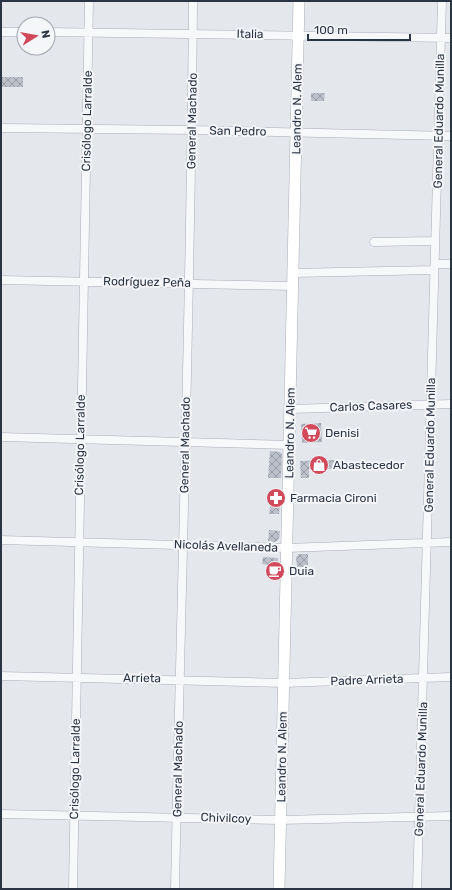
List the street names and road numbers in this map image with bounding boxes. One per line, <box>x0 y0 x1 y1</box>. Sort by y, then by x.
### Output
street label: Italia <box>236 27 264 41</box>
street label: General Eduardo Munilla <box>431 53 447 189</box>
street label: Leandro N. Alem <box>289 63 305 155</box>
street label: Crisólogo Larralde <box>79 70 95 172</box>
street label: General Machado <box>184 72 200 169</box>
street label: San Pedro <box>209 124 267 138</box>
street label: Rodríguez Peña <box>103 274 191 290</box>
street label: General Eduardo Munilla <box>422 377 438 513</box>
street label: Leandro N. Alem <box>282 387 298 479</box>
street label: Crisólogo Larralde <box>72 394 88 496</box>
street label: General Machado <box>177 396 193 493</box>
street label: Carlos Casares <box>329 398 413 414</box>
street label: Nicolás Avellaneda <box>174 537 278 555</box>
street label: Arrieta <box>123 671 161 685</box>
street label: Padre Arrieta <box>330 672 404 688</box>
street label: General Eduardo Munilla <box>412 701 430 837</box>
street label: Leandro N. Alem <box>274 711 290 803</box>
street label: Crisólogo Larralde <box>67 718 83 820</box>
street label: General Machado <box>170 720 186 817</box>
street label: Chivilcoy <box>200 810 252 826</box>

